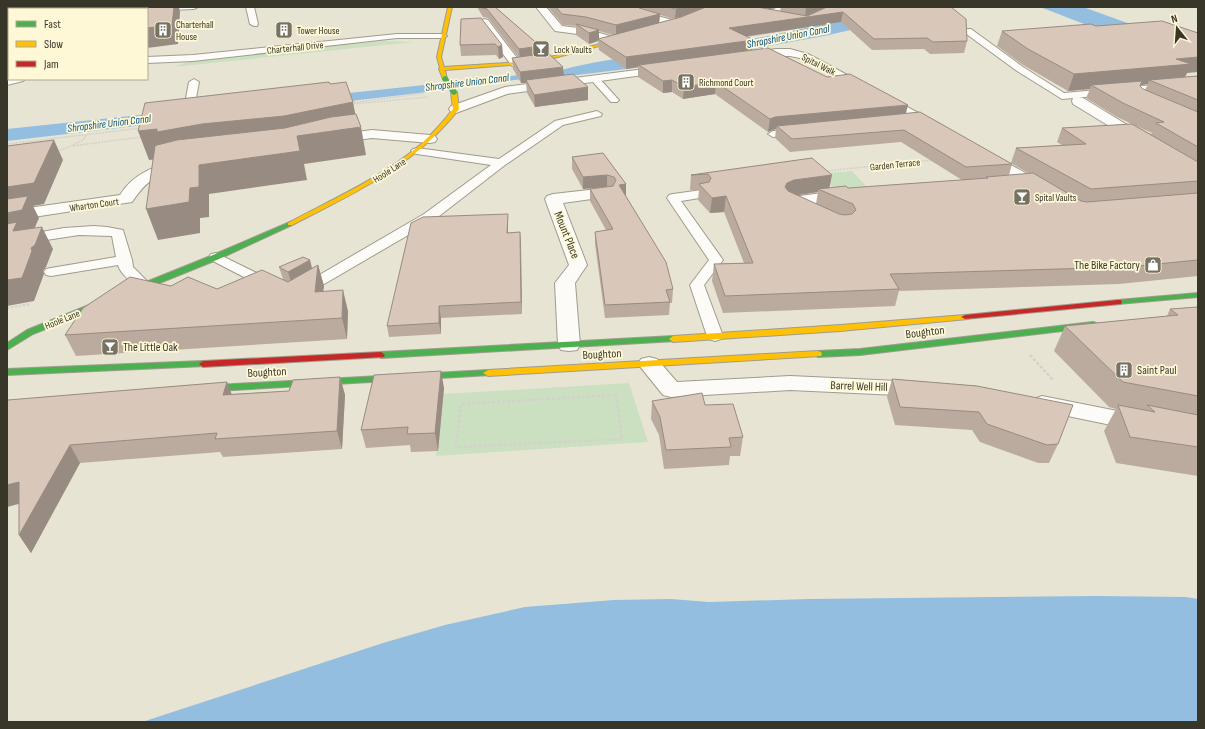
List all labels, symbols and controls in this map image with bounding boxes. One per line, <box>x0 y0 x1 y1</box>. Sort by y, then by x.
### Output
legend <box>8 8 148 80</box>
north arrow <box>1157 8 1197 48</box>
text: N <box>1170 12 1179 26</box>
text: Fast <box>44 17 61 32</box>
place label: Charterhall House <box>176 19 214 43</box>
building icon: Charterhall House <box>153 20 173 40</box>
building icon: Tower House <box>274 20 294 40</box>
water label: Shropshire Union Canal <box>746 22 831 51</box>
place label: Tower House <box>297 25 340 37</box>
text: Slow <box>44 37 63 52</box>
street label: Charterhall Drive <box>266 39 324 57</box>
bar icon: Lock Vaults <box>531 39 551 59</box>
place label: Lock Vaults <box>554 44 592 56</box>
street label: Spital Walk <box>800 51 838 79</box>
text: Jam <box>43 57 59 72</box>
water label: Shropshire Union Canal <box>425 71 510 94</box>
building icon: Richmond Court <box>676 72 696 92</box>
place label: Richmond Court <box>699 77 754 89</box>
water label: Shropshire Union Canal <box>67 112 152 135</box>
street label: Hoole Lane <box>371 156 408 186</box>
street label: Garden Terrace <box>869 156 921 174</box>
bar icon: Spital Vaults <box>1012 187 1032 207</box>
place label: Spital Vaults <box>1035 192 1077 204</box>
street label: Wharton Court <box>69 196 120 214</box>
street label: Mount Place <box>550 209 583 261</box>
shop icon: The Bike Factory <box>1143 255 1163 275</box>
place label: The Bike Factory <box>1074 258 1140 273</box>
street label: Hoole Lane <box>43 307 82 332</box>
street label: Boughton <box>905 323 945 342</box>
bar icon: The Little Oak <box>100 337 120 357</box>
place label: The Little Oak <box>123 340 178 355</box>
street label: Boughton <box>582 346 622 363</box>
building icon: Saint Paul <box>1114 360 1134 380</box>
place label: Saint Paul <box>1137 363 1177 378</box>
street label: Boughton <box>247 364 287 381</box>
street label: Barrel Well Hill <box>830 378 888 395</box>

